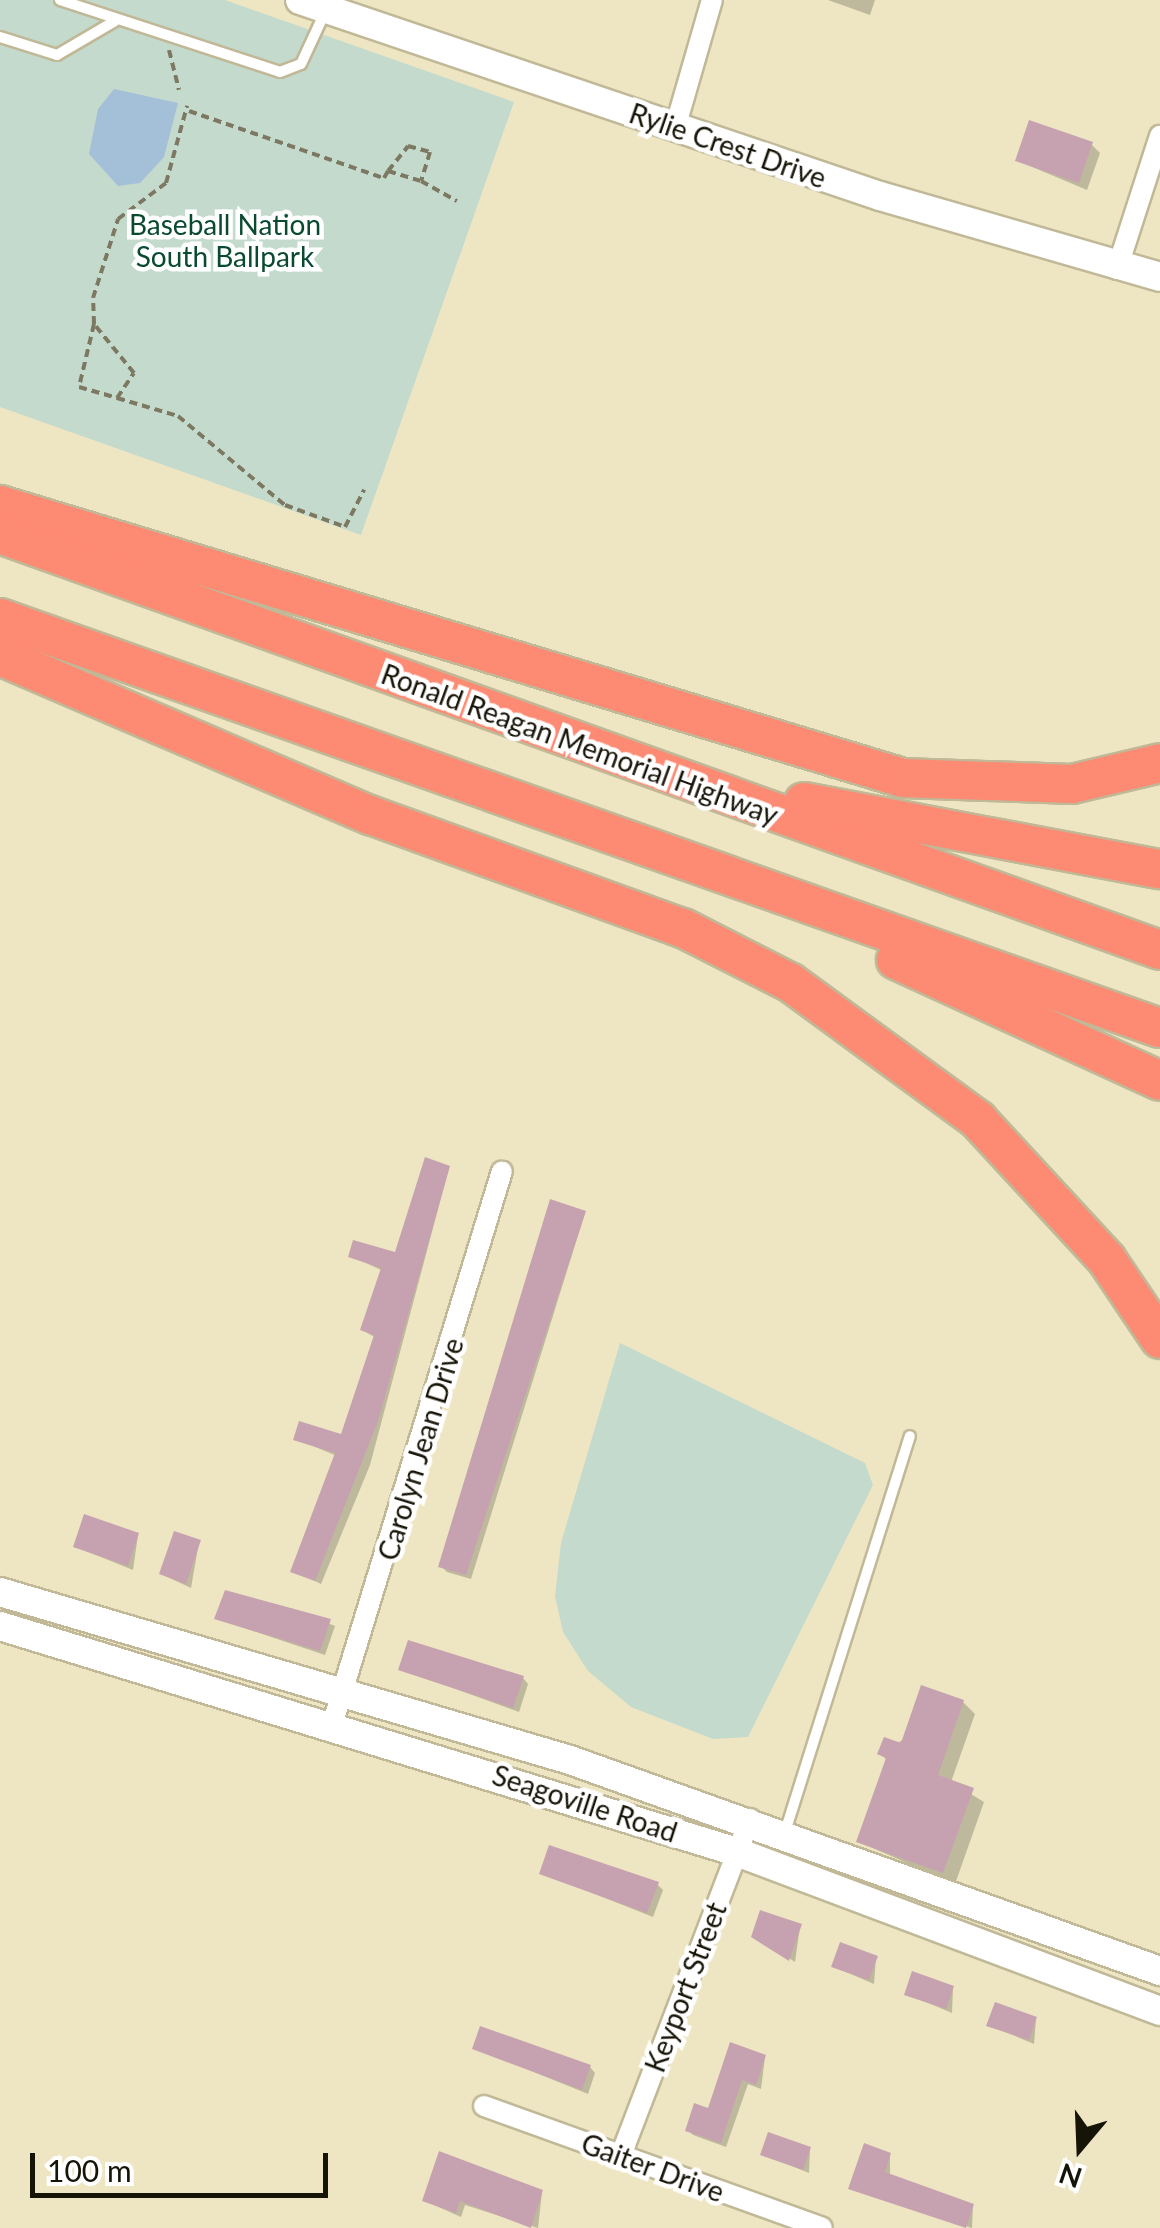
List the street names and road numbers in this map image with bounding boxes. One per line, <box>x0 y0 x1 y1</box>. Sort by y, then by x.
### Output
street label: Rylie Crest Drive <box>625 96 831 194</box>
street label: Ronald Reagan Memorial Highway <box>377 656 783 832</box>
street label: Carolyn Jean Drive <box>370 1333 470 1565</box>
street label: Seagoville Road <box>488 1757 682 1849</box>
street label: Keyport Street <box>637 1897 733 2077</box>
street label: Gaiter Drive <box>577 2126 729 2208</box>

